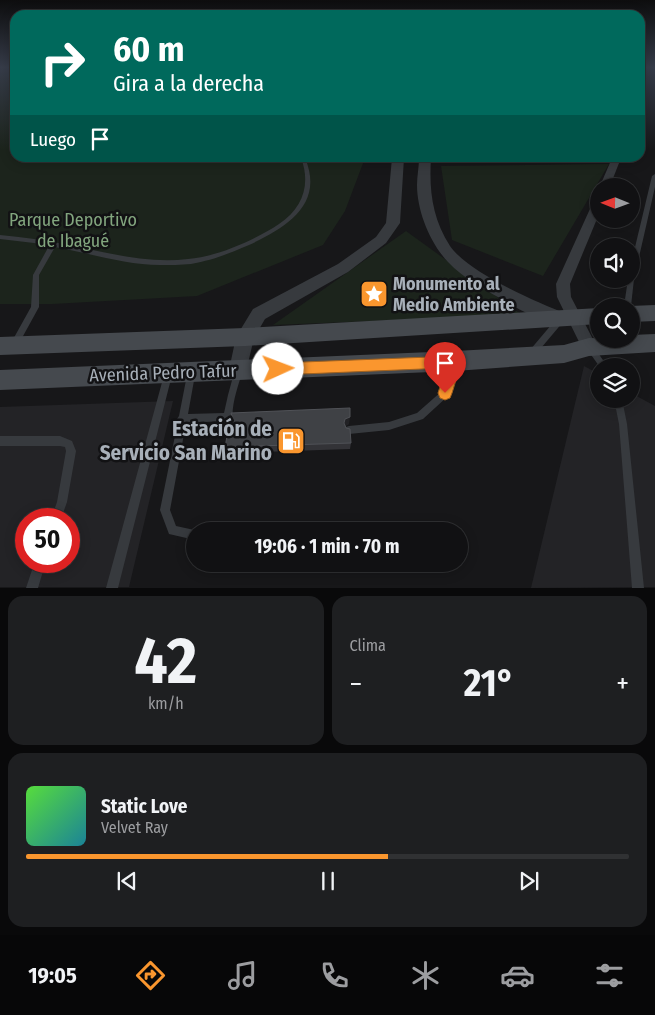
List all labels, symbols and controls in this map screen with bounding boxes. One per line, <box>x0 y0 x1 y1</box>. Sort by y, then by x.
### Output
text: 60 m <box>113 28 184 70</box>
icon: right <box>30 30 95 95</box>
text: Gira a la derecha <box>113 70 264 97</box>
icon: arrive <box>86 125 114 153</box>
text: Luego <box>30 128 76 151</box>
north arrow <box>590 178 640 228</box>
map controls <box>590 178 640 408</box>
park label: Parque Deportivo de Ibagué <box>9 209 137 252</box>
button: sound <box>590 238 640 288</box>
place label: Monumento al Medio Ambiente <box>393 273 515 316</box>
place icon: Monumento al Medio Ambiente <box>359 279 389 309</box>
button: search <box>590 298 640 348</box>
position arrow <box>251 342 303 394</box>
pin <box>424 342 466 393</box>
icon: arrive <box>431 349 459 377</box>
button: layers <box>590 358 640 408</box>
street label: Avenida Pedro Tafur <box>89 359 238 387</box>
place label: Estación de Servicio San Marino <box>100 416 272 466</box>
fuel station icon: Estación de Servicio San Marino <box>276 426 306 456</box>
speed limit sign: 50 <box>15 508 80 573</box>
text: 19:06 · 1 min · 70 m <box>254 535 400 558</box>
text: 42 <box>134 622 197 700</box>
text: Clima <box>350 636 386 655</box>
text: 21° <box>464 660 515 706</box>
text: − <box>350 667 362 700</box>
text: + <box>616 667 629 700</box>
text: km/h <box>148 694 184 713</box>
text: Static Love <box>101 795 188 818</box>
text: Velvet Ray <box>101 818 168 837</box>
icon: previous <box>113 867 141 895</box>
icon: pause <box>314 867 342 895</box>
icon: next <box>515 867 543 895</box>
icon: directions <box>133 958 168 993</box>
icon: music <box>225 958 260 993</box>
icon: phone <box>317 958 352 993</box>
icon: climate <box>408 958 443 993</box>
icon: car <box>500 958 535 993</box>
icon: filters <box>592 958 627 993</box>
text: 19:05 <box>28 962 77 989</box>

